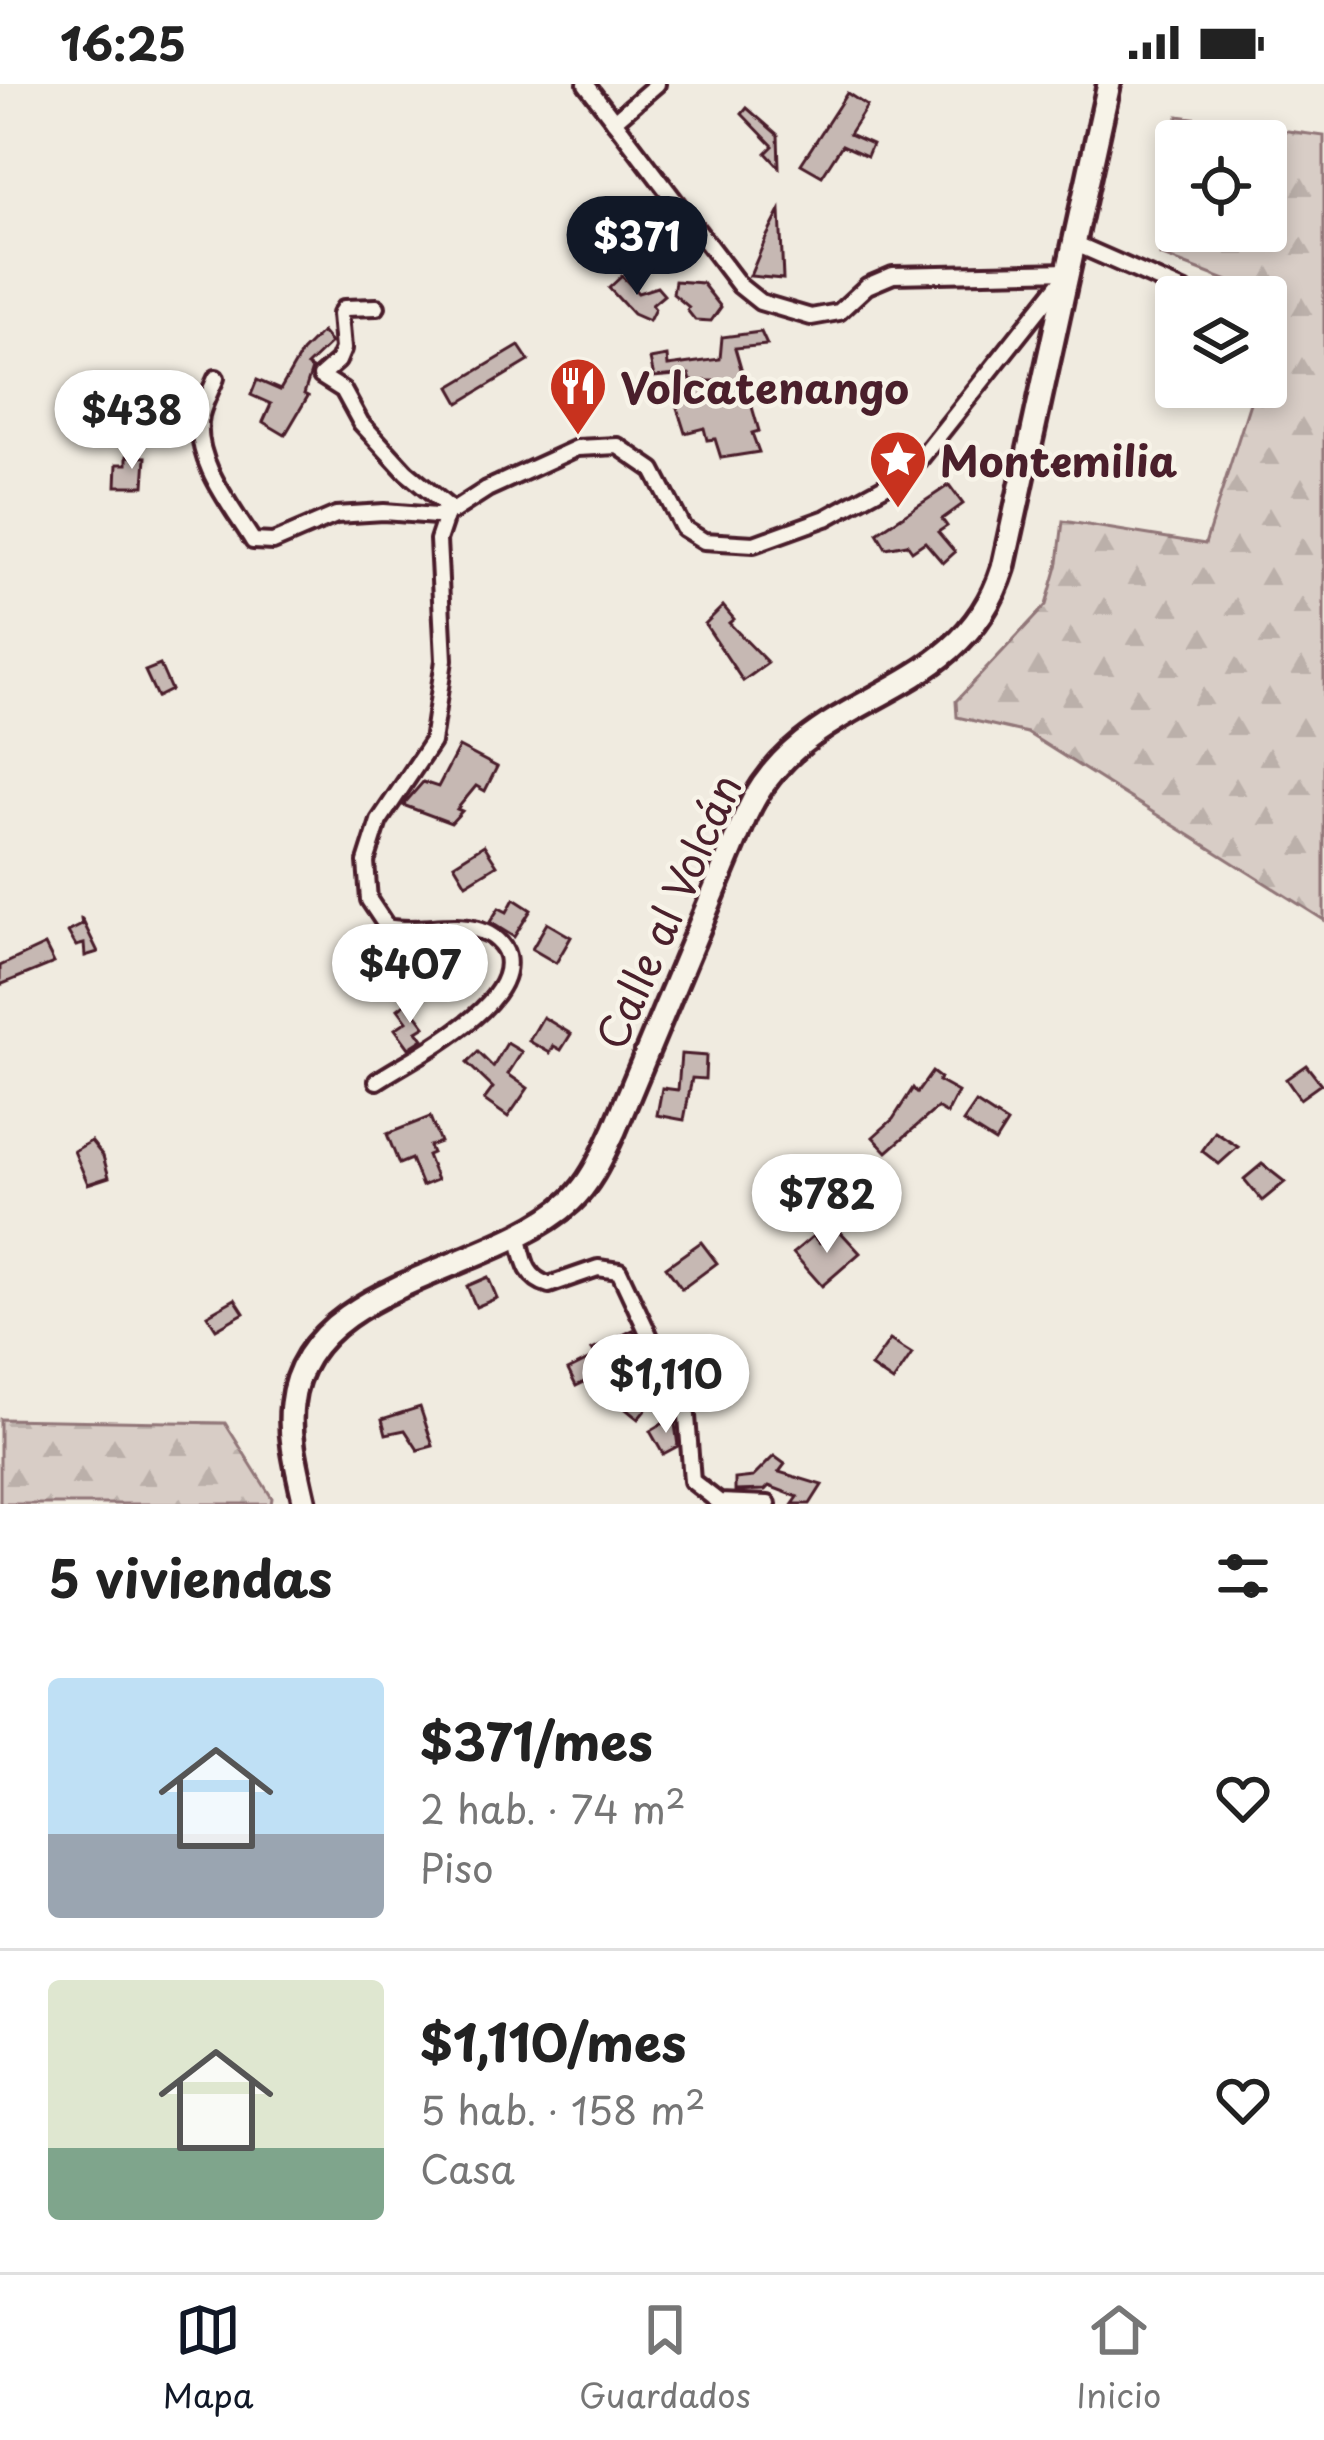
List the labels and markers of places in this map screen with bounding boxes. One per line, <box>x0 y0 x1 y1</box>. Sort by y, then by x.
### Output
pin: $371 <box>566 196 708 298</box>
restaurant icon: Volcatenango <box>547 355 609 437</box>
place label: Volcatenango <box>620 355 909 418</box>
pin: $438 <box>61 370 203 472</box>
place icon: Montemilia <box>867 428 929 510</box>
place label: Montemilia <box>940 428 1178 491</box>
pin: $407 <box>339 924 481 1026</box>
pin: $782 <box>756 1154 898 1256</box>
pin: $1,110 <box>568 1334 764 1436</box>

